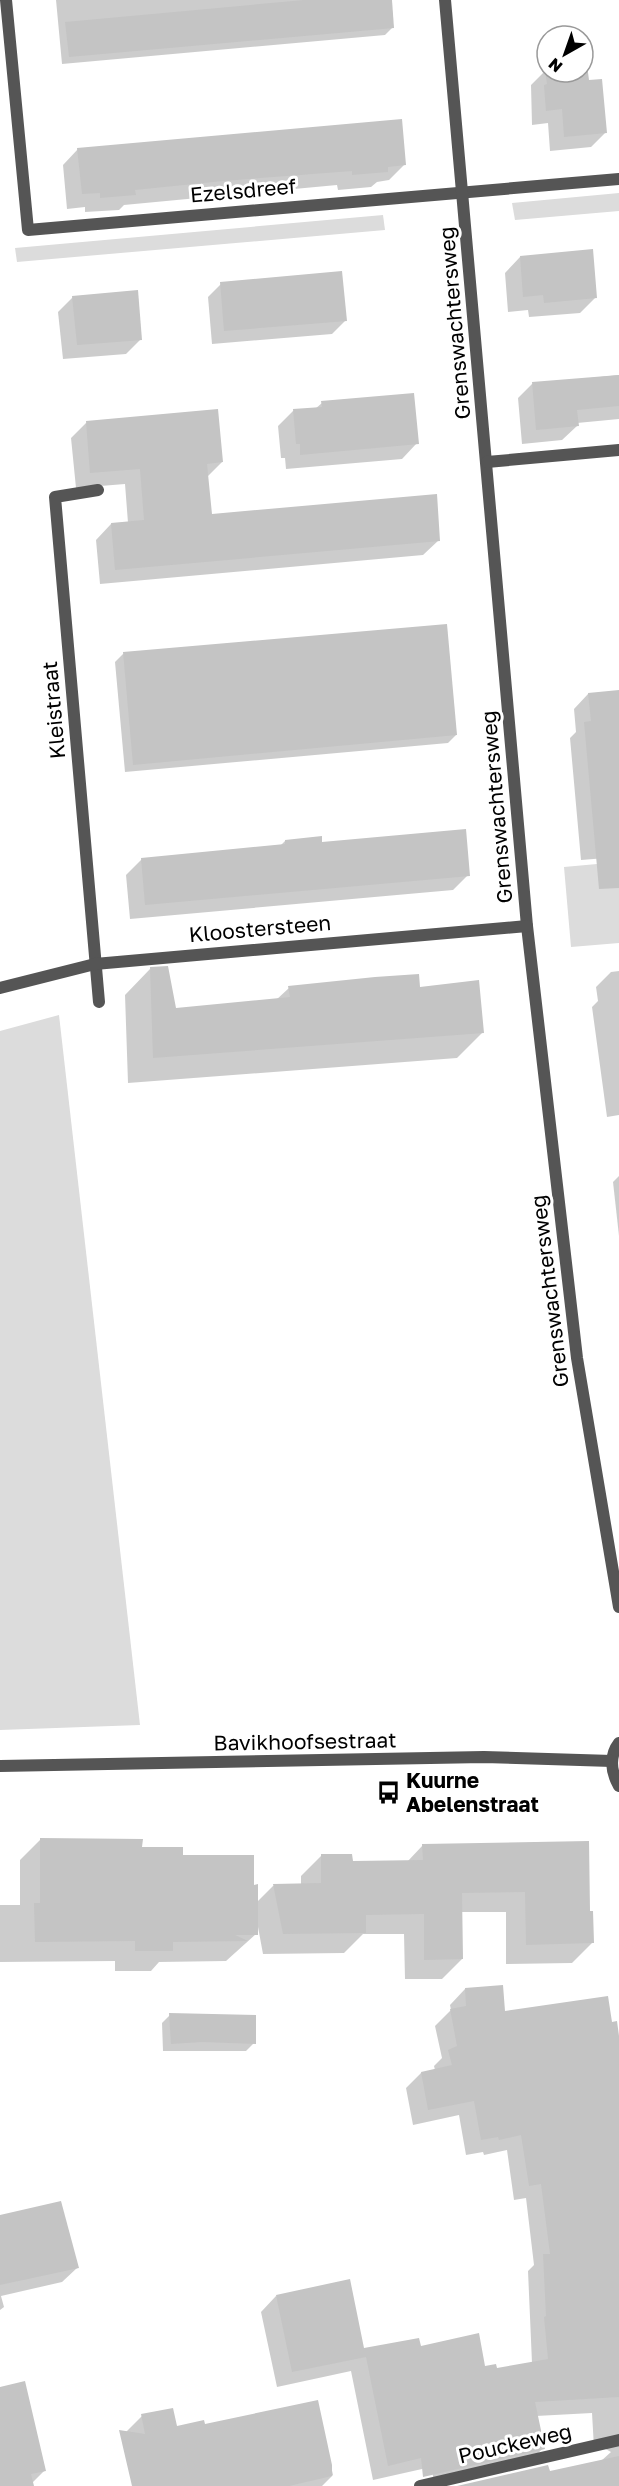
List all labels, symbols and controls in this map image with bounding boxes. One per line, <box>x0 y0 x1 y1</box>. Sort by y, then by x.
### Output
north arrow <box>535 24 595 84</box>
text: N <box>544 54 566 77</box>
street label: Ezelsdreef <box>189 172 297 208</box>
street label: Grenswachtersweg <box>433 226 475 421</box>
street label: Kleistraat <box>36 660 70 760</box>
street label: Grenswachtersweg <box>475 710 517 905</box>
street label: Kloostersteen <box>188 909 332 947</box>
street label: Grenswachtersweg <box>524 1194 574 1389</box>
street label: Bavikhoofsestraat <box>213 1726 397 1756</box>
place label: Kuurne Abelenstraat <box>406 1767 539 1817</box>
bus stop icon: Kuurne Abelenstraat <box>375 1780 401 1806</box>
street label: Pouckeweg <box>456 2417 574 2469</box>

